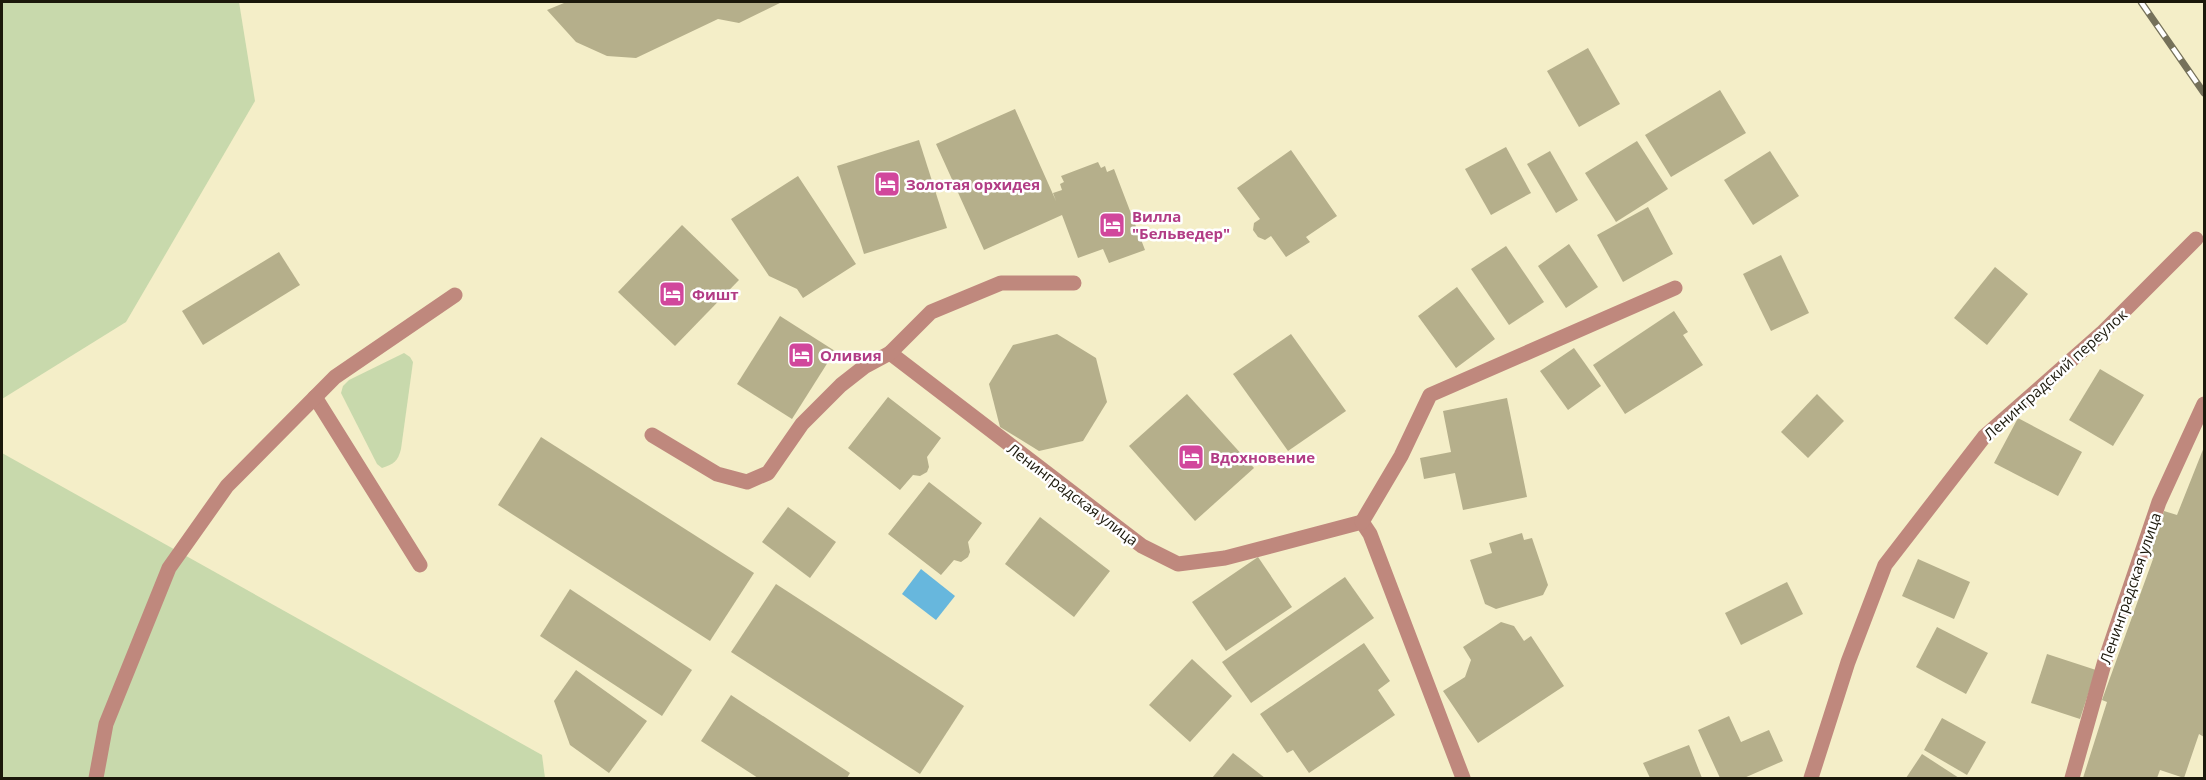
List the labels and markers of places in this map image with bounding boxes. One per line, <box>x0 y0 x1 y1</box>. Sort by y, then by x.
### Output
hotel icon: Золотая орхидея <box>872 169 902 199</box>
place label: Золотая орхидея <box>906 174 1040 194</box>
place label: Вилла "Бельведер" <box>1132 206 1230 243</box>
hotel icon: Вилла "Бельведер" <box>1097 210 1127 240</box>
hotel icon: Фишт <box>657 279 687 309</box>
place label: Фишт <box>692 284 739 304</box>
hotel icon: Оливия <box>786 340 816 370</box>
place label: Оливия <box>820 345 882 365</box>
hotel icon: Вдохновение <box>1176 442 1206 472</box>
place label: Вдохновение <box>1210 447 1315 467</box>

